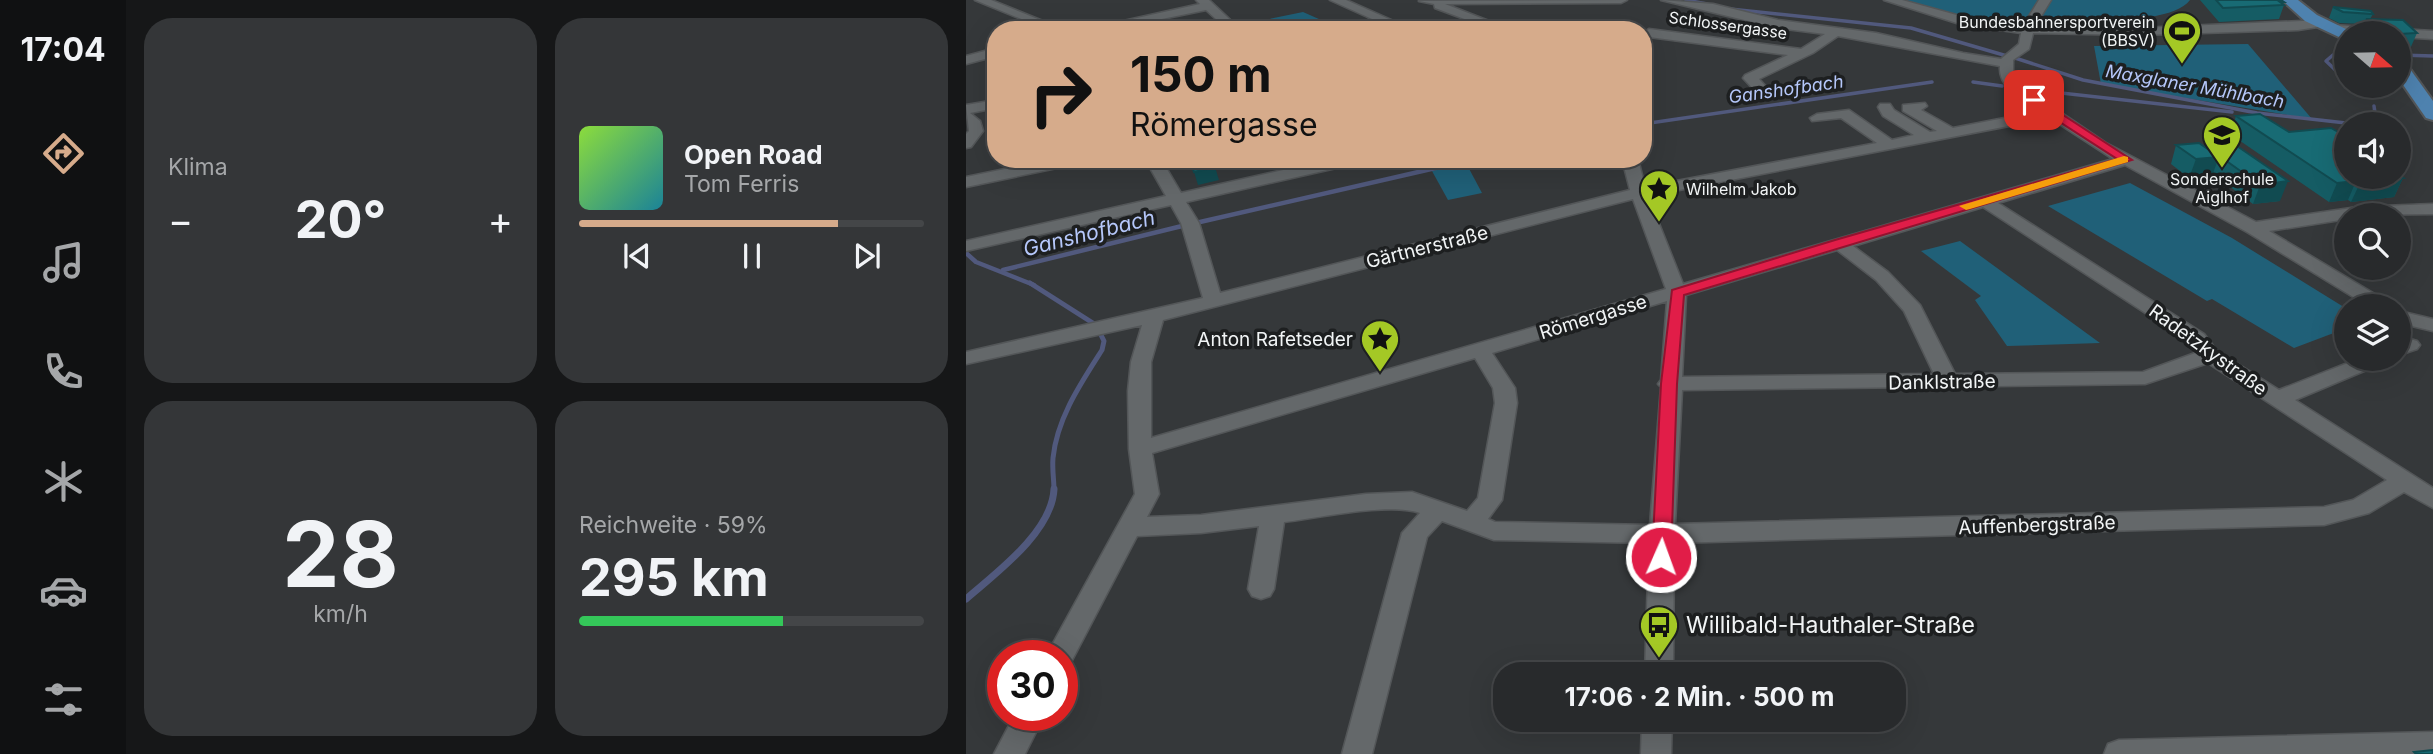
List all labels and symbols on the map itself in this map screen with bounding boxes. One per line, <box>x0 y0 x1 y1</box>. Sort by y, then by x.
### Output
street label: Schlossergasse <box>1668 7 1788 43</box>
sports icon: Bundesbahnersportverein (BBSV) <box>2161 10 2203 65</box>
place label: Bundesbahnersportverein (BBSV) <box>1959 12 2155 50</box>
north arrow <box>2334 21 2412 98</box>
water label: Maxglaner Mühlbach <box>2104 60 2286 112</box>
pin <box>2004 70 2064 130</box>
water label: Ganshofbach <box>1727 71 1845 107</box>
school or university icon: Sonderschule Aiglhof <box>2201 114 2243 169</box>
place icon: Wilhelm Jakob <box>1638 168 1680 223</box>
place label: Sonderschule Aiglhof <box>2170 169 2274 207</box>
place label: Wilhelm Jakob <box>1686 179 1797 199</box>
water label: Ganshofbach <box>1020 205 1158 261</box>
street label: Gärtnerstraße <box>1364 221 1490 273</box>
street label: Römergasse <box>1536 290 1650 344</box>
street label: Radetzkystraße <box>2145 299 2271 401</box>
place icon: Anton Rafetseder <box>1359 318 1401 373</box>
place label: Anton Rafetseder <box>1197 328 1353 351</box>
street label: Danklstraße <box>1888 370 1996 394</box>
street label: Auffenbergstraße <box>1958 511 2116 539</box>
position arrow <box>1624 520 1698 594</box>
bus stop icon: Willibald-Hauthaler-Straße <box>1638 604 1680 659</box>
place label: Willibald-Hauthaler-Straße <box>1686 611 1975 639</box>
speed limit sign: 30 <box>987 640 1078 731</box>

